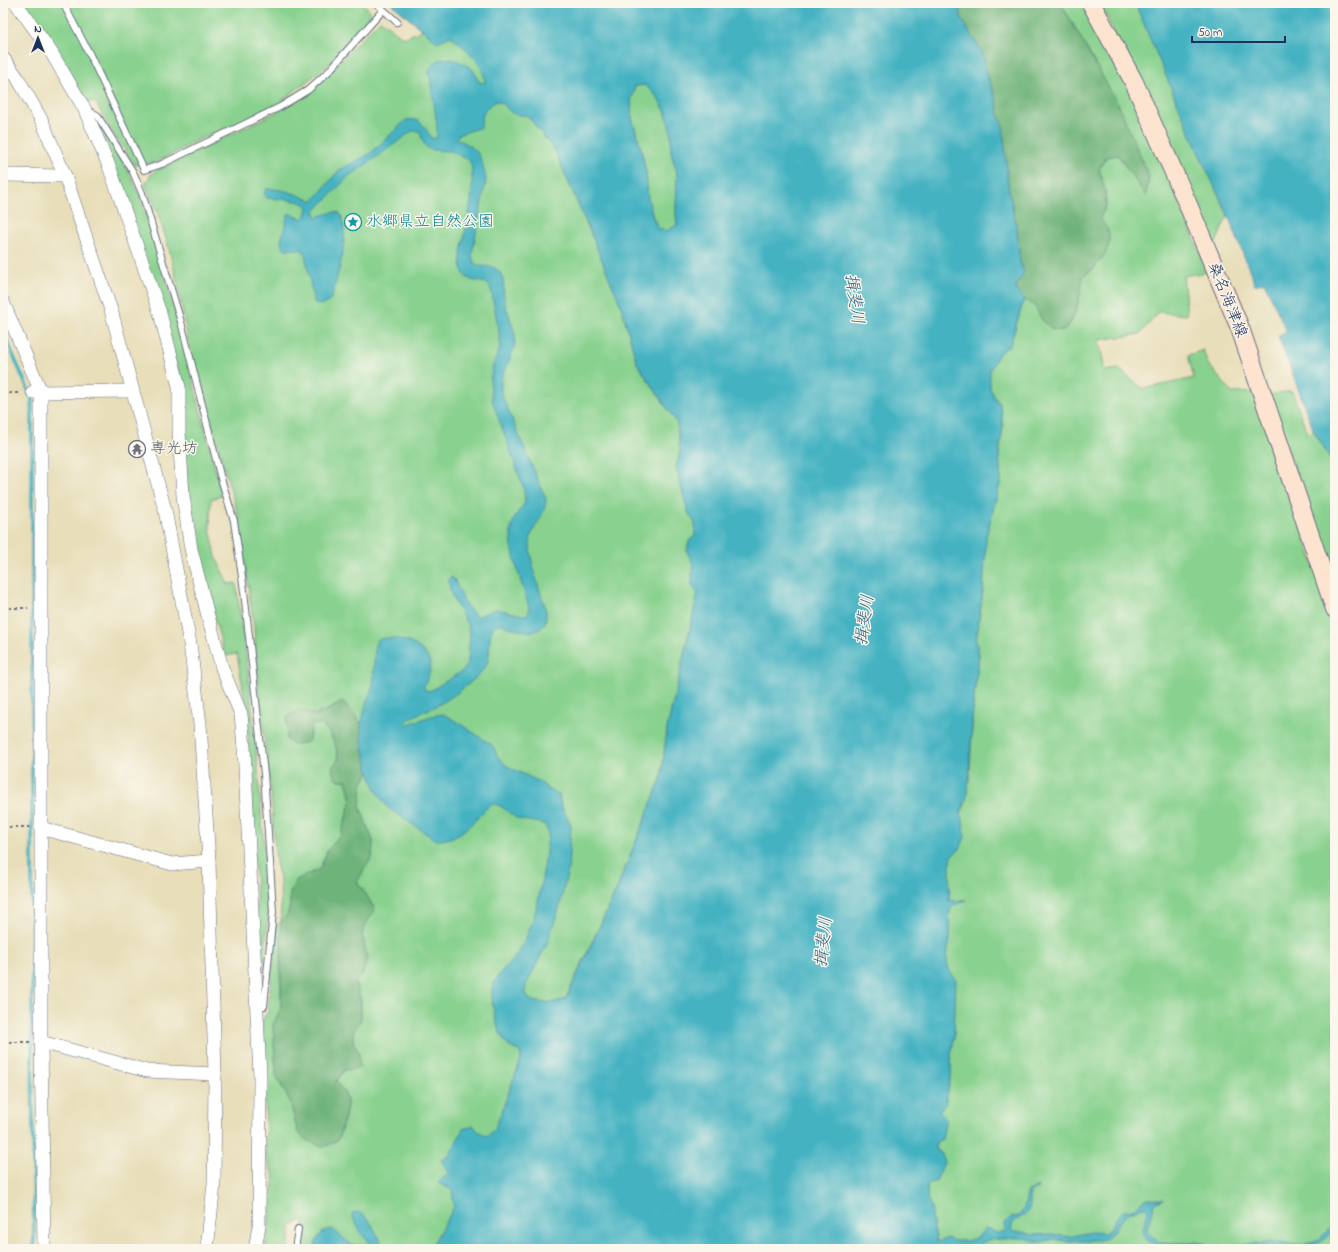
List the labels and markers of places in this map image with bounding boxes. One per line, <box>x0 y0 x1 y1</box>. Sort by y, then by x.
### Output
place label: 水郷県立自然公園 <box>366 210 494 234</box>
place icon: 水郷県立自然公園 <box>343 212 363 232</box>
place label: 専光坊 <box>150 437 198 461</box>
temple icon: 専光坊 <box>127 439 147 459</box>

